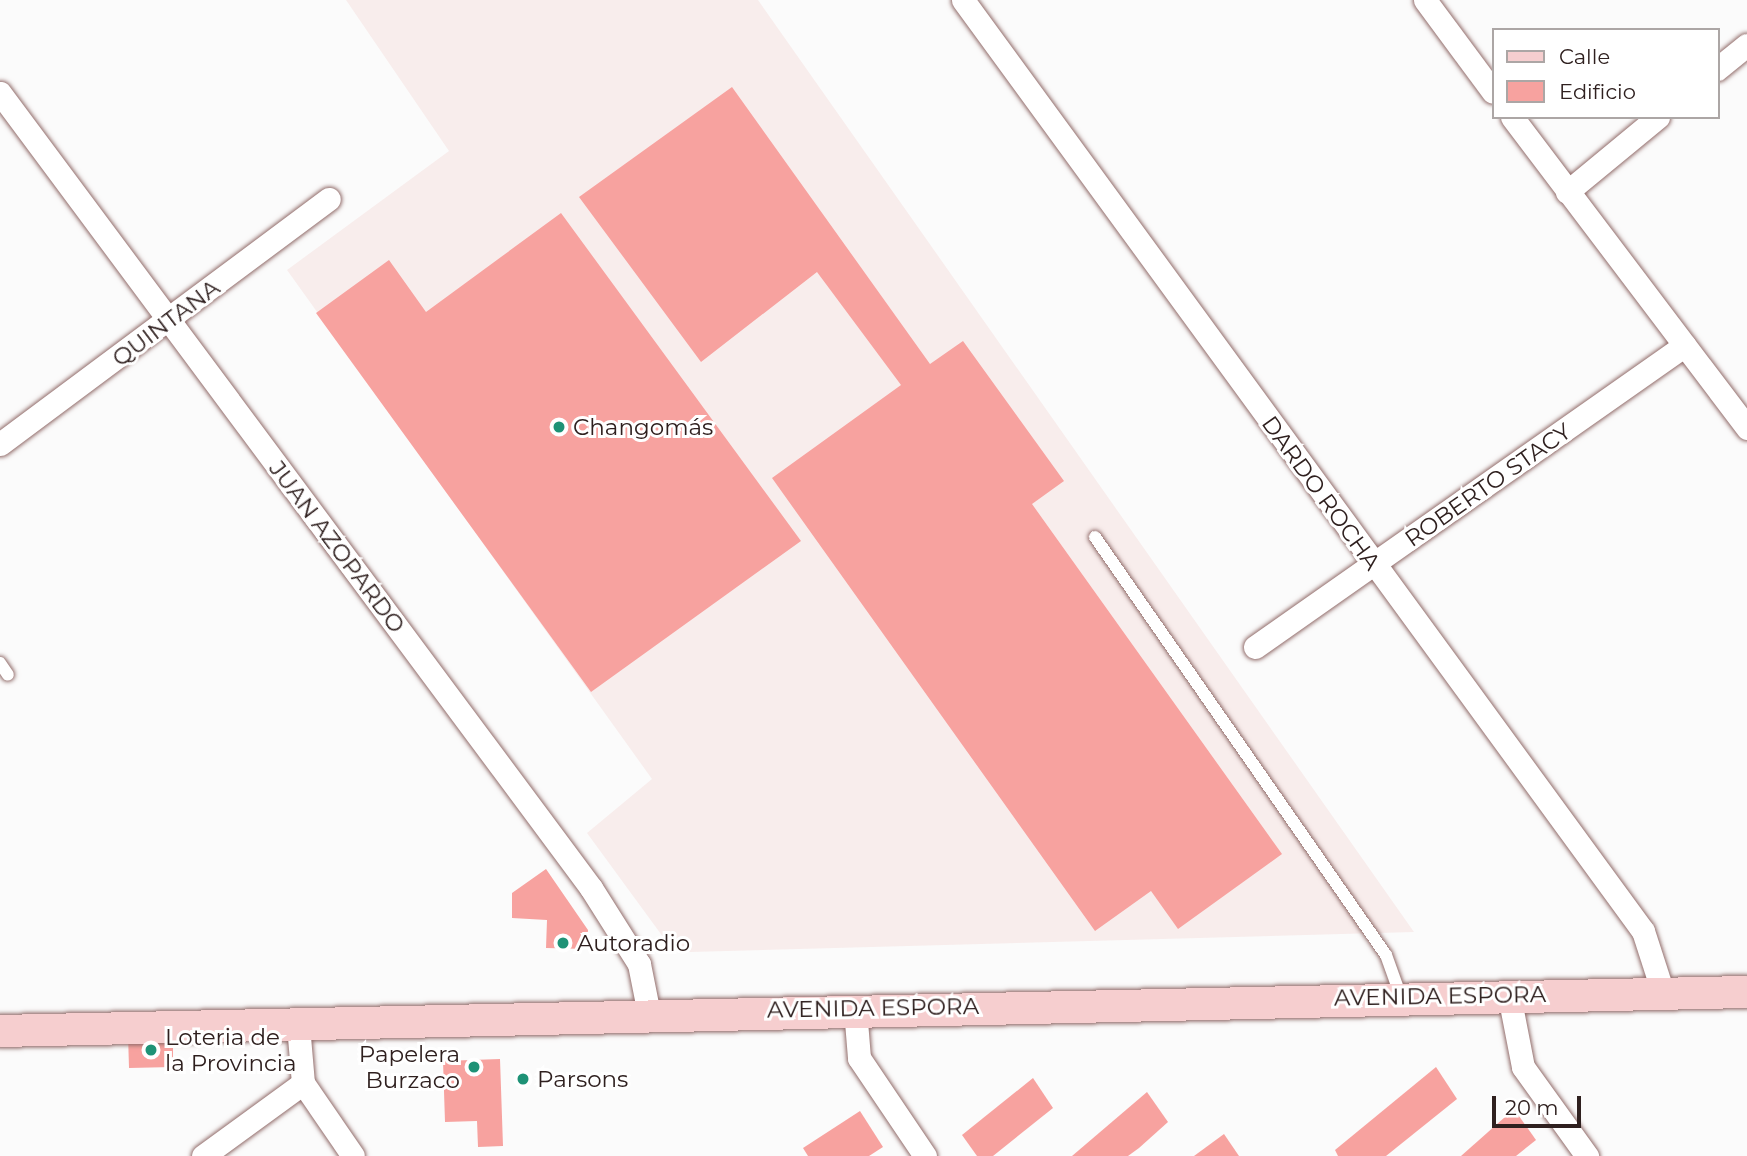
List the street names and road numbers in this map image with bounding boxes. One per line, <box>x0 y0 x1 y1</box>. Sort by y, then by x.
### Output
street label: QUINTANA <box>107 274 225 372</box>
street label: DARDO ROCHA <box>1256 411 1386 575</box>
street label: ROBERTO STACY <box>1400 417 1576 553</box>
street label: JUAN AZOPARDO <box>263 456 411 638</box>
street label: AVENIDA ESPORA <box>1334 980 1546 1012</box>
street label: AVENIDA ESPORA <box>767 992 979 1024</box>

